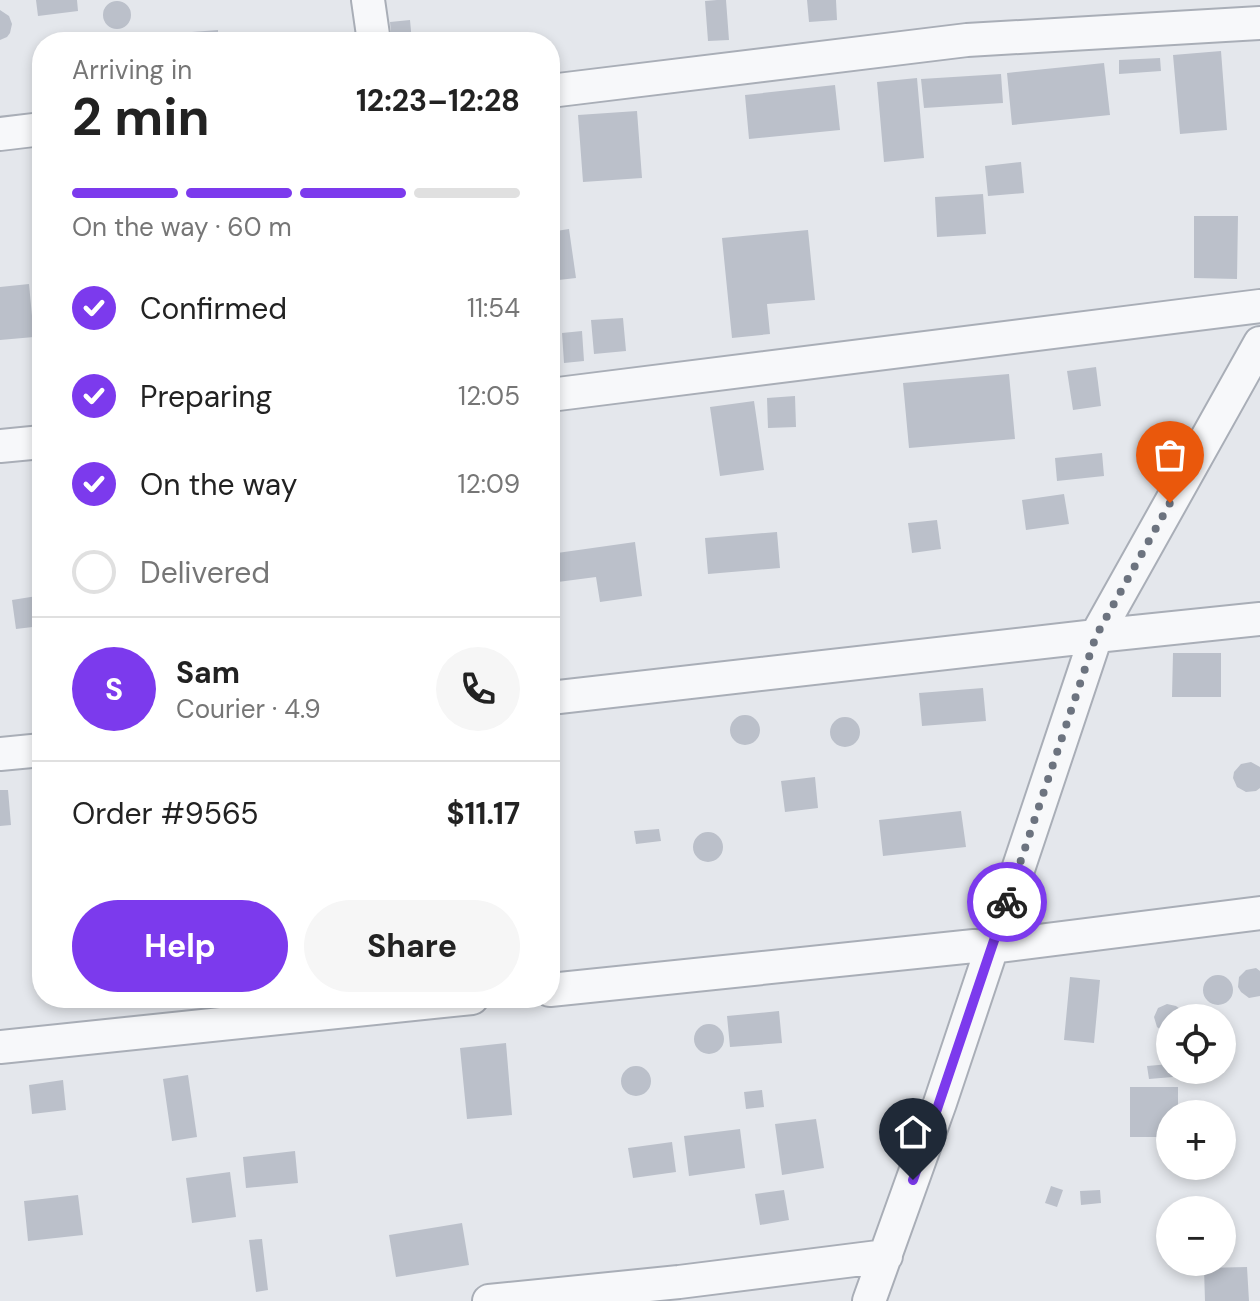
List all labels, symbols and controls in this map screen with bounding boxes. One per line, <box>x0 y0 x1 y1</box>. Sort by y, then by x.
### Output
text: Arriving in <box>72 53 192 87</box>
text: 12:23–12:28 <box>356 81 520 120</box>
text: 2 min <box>72 83 210 151</box>
text: On the way · 60 m <box>72 210 292 244</box>
icon: check <box>72 286 116 330</box>
text: Confirmed <box>140 289 287 328</box>
text: 11:54 <box>467 291 520 325</box>
icon: check <box>72 374 116 418</box>
text: Preparing <box>140 377 272 416</box>
text: 12:05 <box>458 379 520 413</box>
pin <box>1136 421 1204 503</box>
icon: bag <box>1148 433 1192 477</box>
icon: check <box>72 462 116 506</box>
text: On the way <box>140 465 297 504</box>
text: 12:09 <box>458 467 520 501</box>
text: Delivered <box>140 553 270 592</box>
button: phone <box>436 647 520 731</box>
text: Sam <box>176 653 240 692</box>
text: S <box>105 670 123 709</box>
text: Courier · 4.9 <box>176 692 321 726</box>
text: Order #9565 <box>72 794 258 833</box>
text: $11.17 <box>446 794 520 833</box>
courier <box>967 862 1047 942</box>
icon: bike <box>985 880 1029 924</box>
button: Help <box>72 900 288 992</box>
button: Share <box>304 900 520 992</box>
map controls <box>1156 1004 1236 1276</box>
button: locate <box>1156 1004 1236 1084</box>
pin <box>879 1098 947 1180</box>
button: + <box>1156 1100 1236 1180</box>
icon: home <box>891 1110 935 1154</box>
button: − <box>1156 1196 1236 1276</box>

